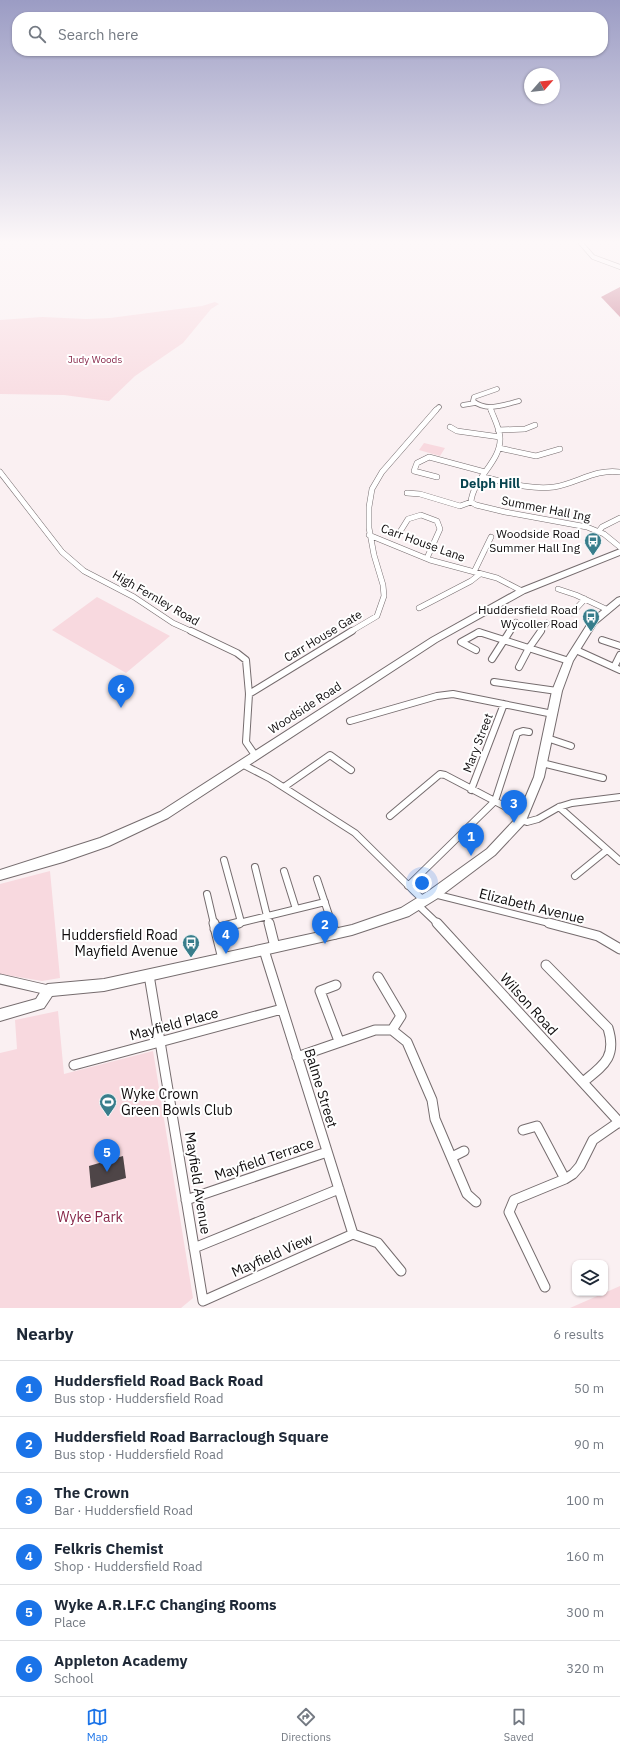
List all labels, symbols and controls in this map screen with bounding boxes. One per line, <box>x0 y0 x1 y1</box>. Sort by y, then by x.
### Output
search box <box>12 12 608 56</box>
icon: search <box>26 23 48 45</box>
text: Search here <box>58 25 138 44</box>
north arrow <box>524 68 560 104</box>
park label: Judy Woods <box>68 353 122 366</box>
district label: Delph Hill <box>460 475 520 492</box>
street label: Summer Hall Ing <box>500 492 593 525</box>
street label: Carr House Lane <box>379 520 468 565</box>
place label: Woodside Road Summer Hall Ing <box>489 526 581 555</box>
bus stop icon: Woodside Road Summer Hall Ing <box>583 531 603 556</box>
street label: High Fernley Road <box>110 567 202 629</box>
place label: Huddersfield Road Wycoller Road <box>478 602 578 631</box>
street label: Carr House Gate <box>281 606 365 665</box>
bus stop icon: Huddersfield Road Wycoller Road <box>581 607 601 632</box>
pin: 6 <box>108 675 134 708</box>
street label: Woodside Road <box>266 678 344 737</box>
street label: Mary Street <box>459 711 496 775</box>
pin: 3 <box>501 790 527 823</box>
pin: 1 <box>458 823 484 856</box>
your location <box>412 873 432 893</box>
street label: Elizabeth Avenue <box>477 884 587 928</box>
pin: 2 <box>312 911 338 944</box>
pin: 4 <box>213 921 239 954</box>
place label: Huddersfield Road Mayfield Avenue <box>61 926 178 960</box>
bus stop icon: Huddersfield Road Mayfield Avenue <box>181 933 201 958</box>
street label: Wilson Road <box>496 969 562 1039</box>
street label: Mayfield Place <box>128 1003 221 1044</box>
street label: Balme Street <box>300 1046 342 1130</box>
place label: Wyke Crown Green Bowls Club <box>121 1085 233 1119</box>
sports icon: Wyke Crown Green Bowls Club <box>98 1092 118 1117</box>
street label: Mayfield Avenue <box>181 1131 215 1236</box>
street label: Mayfield Terrace <box>212 1133 316 1184</box>
pin: 5 <box>94 1139 120 1172</box>
park label: Wyke Park <box>57 1208 124 1226</box>
street label: Mayfield View <box>229 1229 316 1281</box>
map controls <box>572 1260 608 1296</box>
button: layers <box>572 1260 608 1296</box>
text: Nearby <box>16 1323 74 1345</box>
text: 6 results <box>553 1326 604 1343</box>
text: Huddersfield Road Back Road <box>54 1371 263 1390</box>
text: 1 <box>25 1380 33 1397</box>
text: 50 m <box>574 1380 604 1397</box>
text: Bus stop · Huddersfield Road <box>54 1390 224 1407</box>
text: Huddersfield Road Barraclough Square <box>54 1427 329 1446</box>
text: 2 <box>25 1436 33 1453</box>
text: 90 m <box>574 1436 604 1453</box>
text: Bus stop · Huddersfield Road <box>54 1446 224 1463</box>
text: The Crown <box>54 1483 129 1502</box>
text: 3 <box>25 1492 33 1509</box>
text: 100 m <box>566 1492 604 1509</box>
text: Bar · Huddersfield Road <box>54 1502 193 1519</box>
text: Felkris Chemist <box>54 1539 163 1558</box>
text: 4 <box>25 1548 33 1565</box>
text: 160 m <box>566 1548 604 1565</box>
text: Shop · Huddersfield Road <box>54 1558 203 1575</box>
text: Wyke A.R.LF.C Changing Rooms <box>54 1595 277 1614</box>
text: 5 <box>25 1604 33 1621</box>
text: 300 m <box>566 1604 604 1621</box>
text: Place <box>54 1614 86 1631</box>
text: Appleton Academy <box>54 1651 188 1670</box>
text: 6 <box>25 1660 33 1677</box>
text: 320 m <box>566 1660 604 1677</box>
text: School <box>54 1670 94 1687</box>
tab: Map <box>86 1706 108 1744</box>
tab: Directions <box>281 1706 331 1744</box>
tab: Saved <box>504 1706 534 1744</box>

